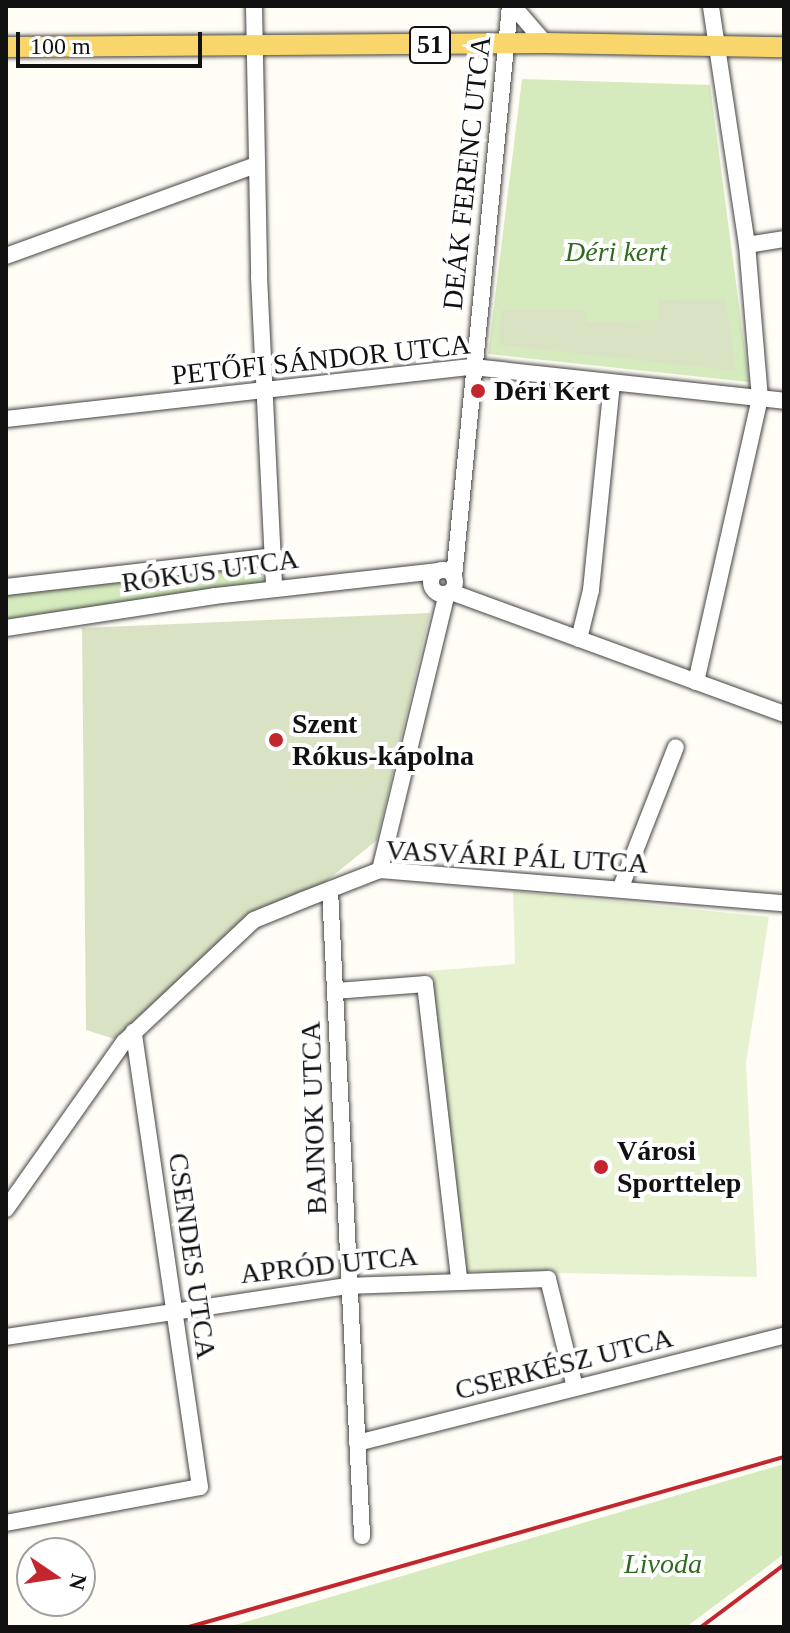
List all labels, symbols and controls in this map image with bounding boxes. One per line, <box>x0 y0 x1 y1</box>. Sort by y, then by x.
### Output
scale bar <box>20 16 206 66</box>
road number: 51 <box>408 23 452 67</box>
text: 100 m <box>30 33 91 59</box>
street label: DEÁK FERENC UTCA <box>436 34 498 312</box>
park label: Déri kert <box>565 235 667 269</box>
street label: PETŐFI SÁNDOR UTCA <box>170 328 472 392</box>
place label: Déri Kert <box>494 374 610 408</box>
marker: Déri Kert <box>469 382 487 400</box>
street label: RÓKUS UTCA <box>119 542 301 600</box>
place label: Szent Rókus-kápolna <box>292 707 474 773</box>
marker: Szent Rókus-kápolna <box>267 731 285 749</box>
street label: VASVÁRI PÁL UTCA <box>384 833 650 881</box>
street label: BAJNOK UTCA <box>294 1021 334 1215</box>
place label: Városi Sporttelep <box>617 1134 741 1200</box>
street label: CSENDES UTCA <box>161 1151 223 1361</box>
marker: Városi Sporttelep <box>592 1158 610 1176</box>
street label: APRÓD UTCA <box>239 1239 419 1291</box>
street label: CSERKÉSZ UTCA <box>452 1321 676 1407</box>
north arrow <box>16 1537 96 1617</box>
park label: Livoda <box>624 1547 702 1581</box>
text: N <box>64 1572 92 1593</box>

